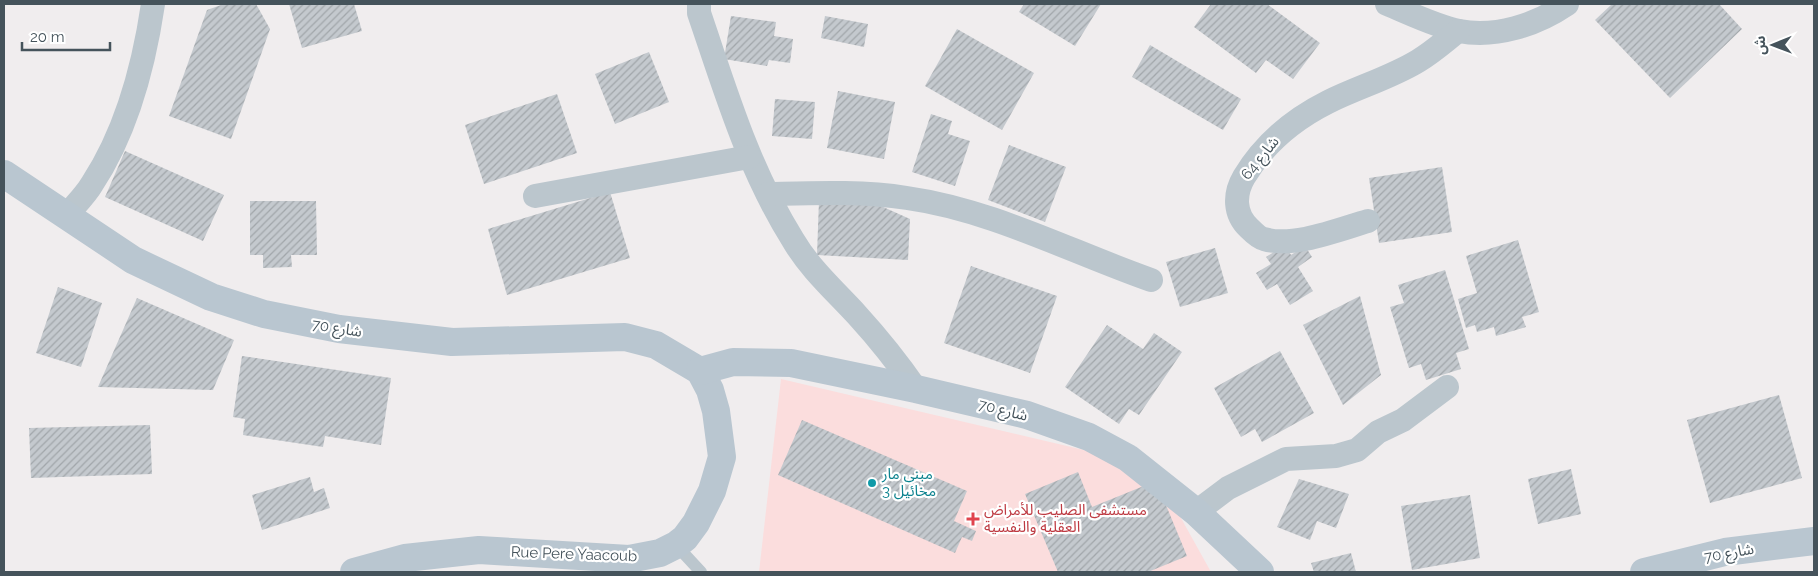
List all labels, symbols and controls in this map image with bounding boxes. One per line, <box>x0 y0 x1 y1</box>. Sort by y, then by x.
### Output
scale bar <box>22 20 110 52</box>
north arrow <box>1748 20 1798 70</box>
text: 20 m <box>30 28 65 46</box>
text: ش <box>1752 35 1768 55</box>
street label: شارع 64 <box>1237 133 1285 185</box>
street label: شارع 70 <box>310 315 363 344</box>
street label: شارع 70 <box>976 395 1030 428</box>
place label: مبنى مار مخائيل 3 <box>881 465 936 500</box>
marker: مبنى مار مخائيل 3 <box>866 477 878 489</box>
place label: مستشفى الصليب للأمراض العقلية والنفسية <box>984 501 1147 536</box>
marker: مستشفى الصليب للأمراض العقلية والنفسية <box>966 512 980 526</box>
street label: شارع 70 <box>1703 540 1756 569</box>
street label: Rue Pere Yaacoub <box>511 543 637 565</box>

